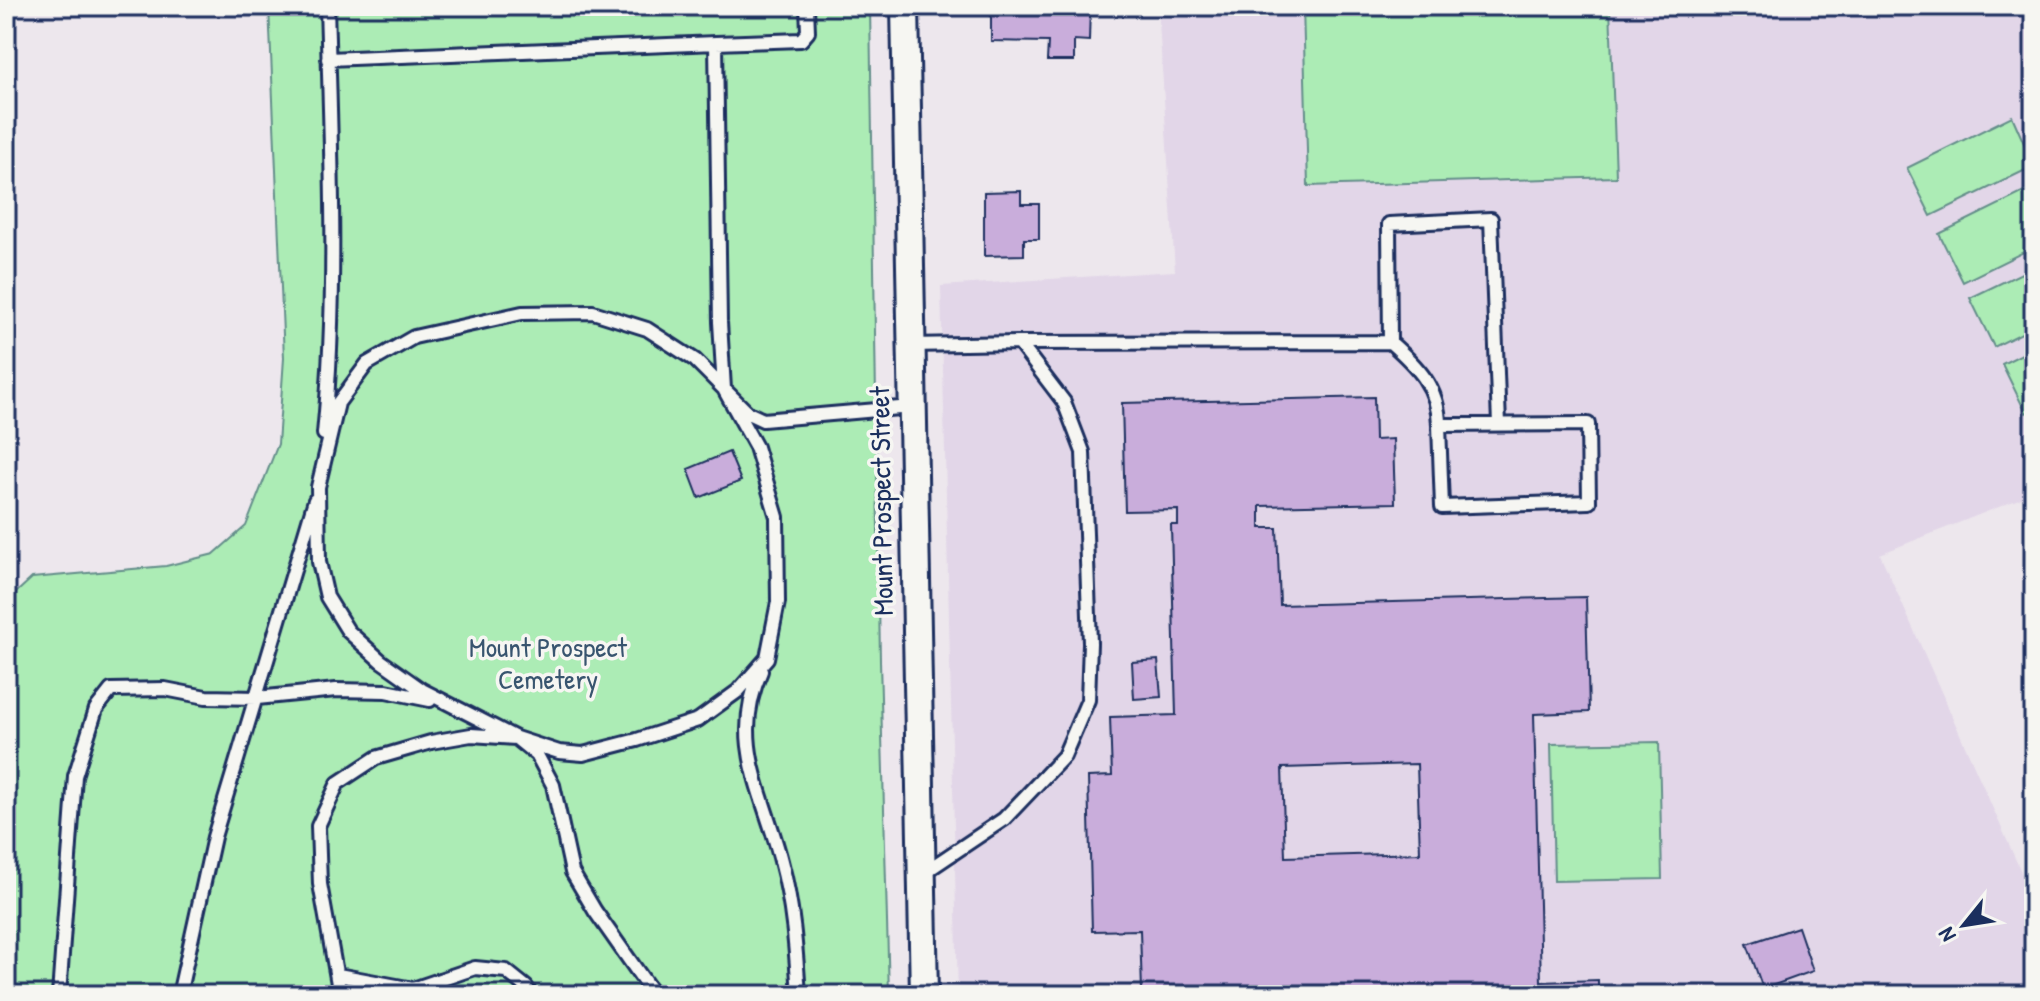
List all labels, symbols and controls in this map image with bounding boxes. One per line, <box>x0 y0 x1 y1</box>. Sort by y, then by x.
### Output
street label: Mount Prospect Street <box>860 386 902 616</box>
park label: Mount Prospect Cemetery <box>469 628 627 698</box>
north arrow <box>1924 885 2004 965</box>
text: N <box>1931 922 1963 948</box>

